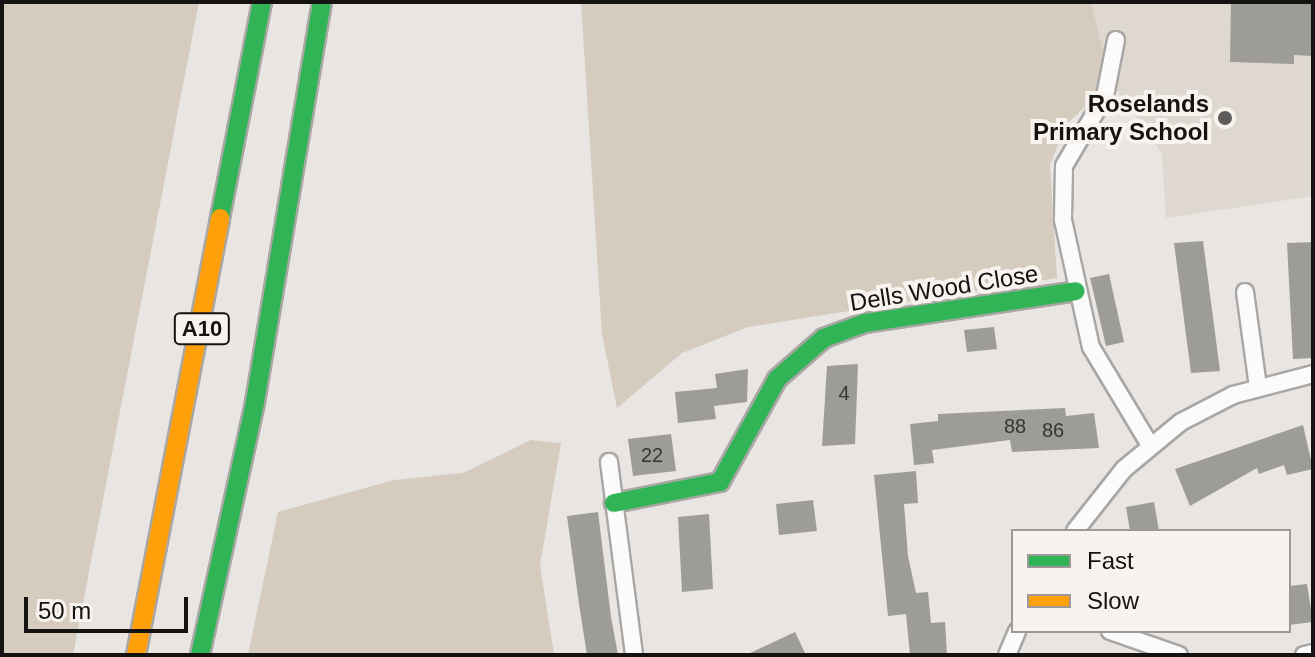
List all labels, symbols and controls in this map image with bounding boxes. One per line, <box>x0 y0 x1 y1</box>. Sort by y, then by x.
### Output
place label: Roselands Primary School <box>1033 90 1209 146</box>
marker: Roselands Primary School <box>1216 109 1234 127</box>
street label: Dells Wood Close <box>848 259 1040 317</box>
road number: A10 <box>172 311 232 347</box>
house number: 4 <box>838 381 850 405</box>
house number: 88 <box>1004 414 1026 438</box>
house number: 86 <box>1042 418 1064 442</box>
house number: 22 <box>641 443 663 467</box>
legend <box>1011 529 1291 633</box>
text: Fast <box>1087 547 1134 574</box>
scale bar <box>28 581 192 631</box>
text: Slow <box>1087 587 1139 614</box>
text: 50 m <box>38 597 91 624</box>

